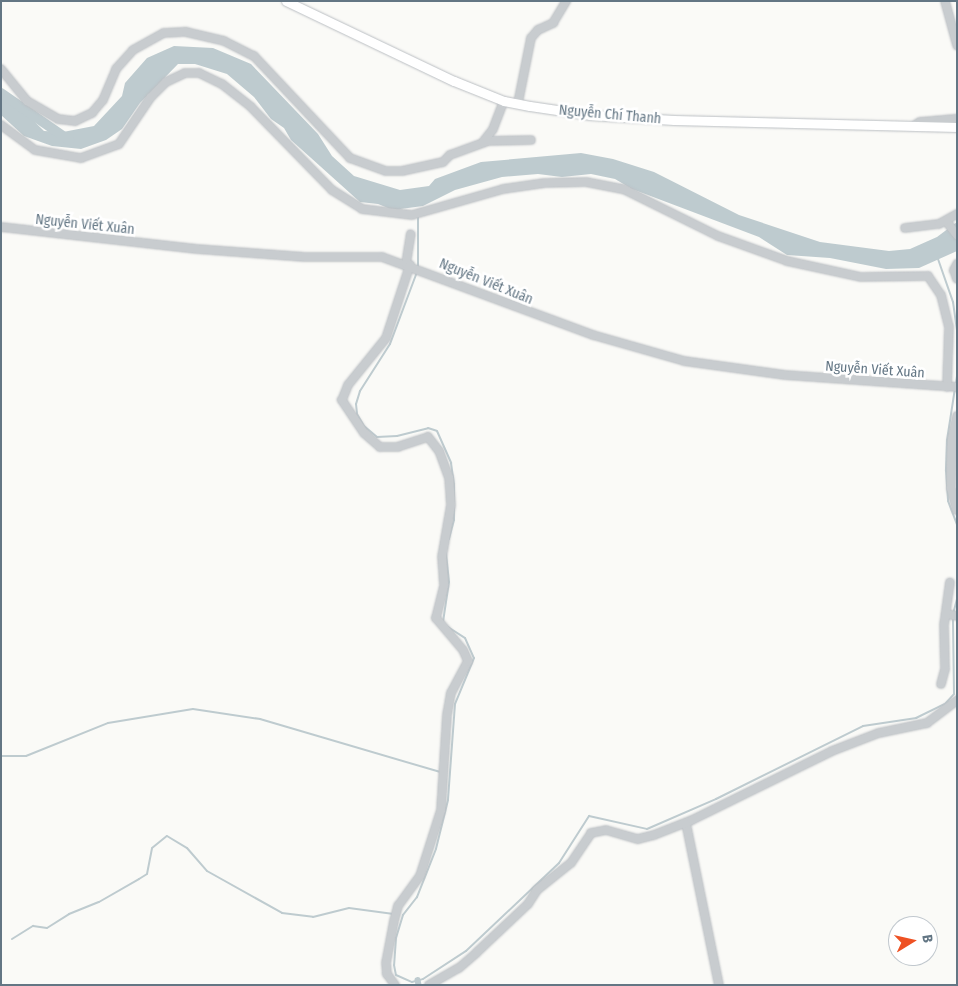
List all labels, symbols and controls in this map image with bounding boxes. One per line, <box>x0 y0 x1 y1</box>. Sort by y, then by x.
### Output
street label: Nguyễn Chí Thanh <box>558 102 662 128</box>
street label: Nguyễn Viết Xuân <box>35 211 135 239</box>
street label: Nguyễn Viết Xuân <box>437 256 535 308</box>
street label: Nguyễn Viết Xuân <box>825 358 925 382</box>
north arrow <box>888 916 938 966</box>
text: B <box>918 934 936 944</box>

